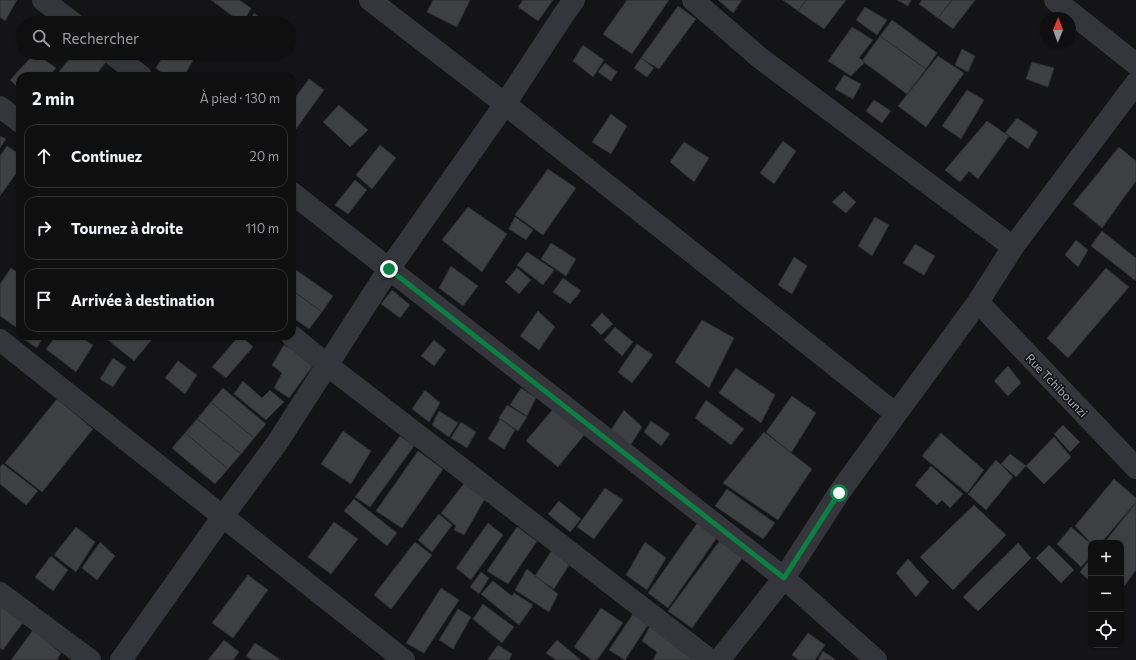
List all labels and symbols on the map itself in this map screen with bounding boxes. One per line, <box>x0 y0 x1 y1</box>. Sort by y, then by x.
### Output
north arrow <box>1040 12 1076 48</box>
route end <box>380 260 398 278</box>
street label: Rue Tchibounzi <box>1023 350 1091 420</box>
route start <box>830 484 848 502</box>

